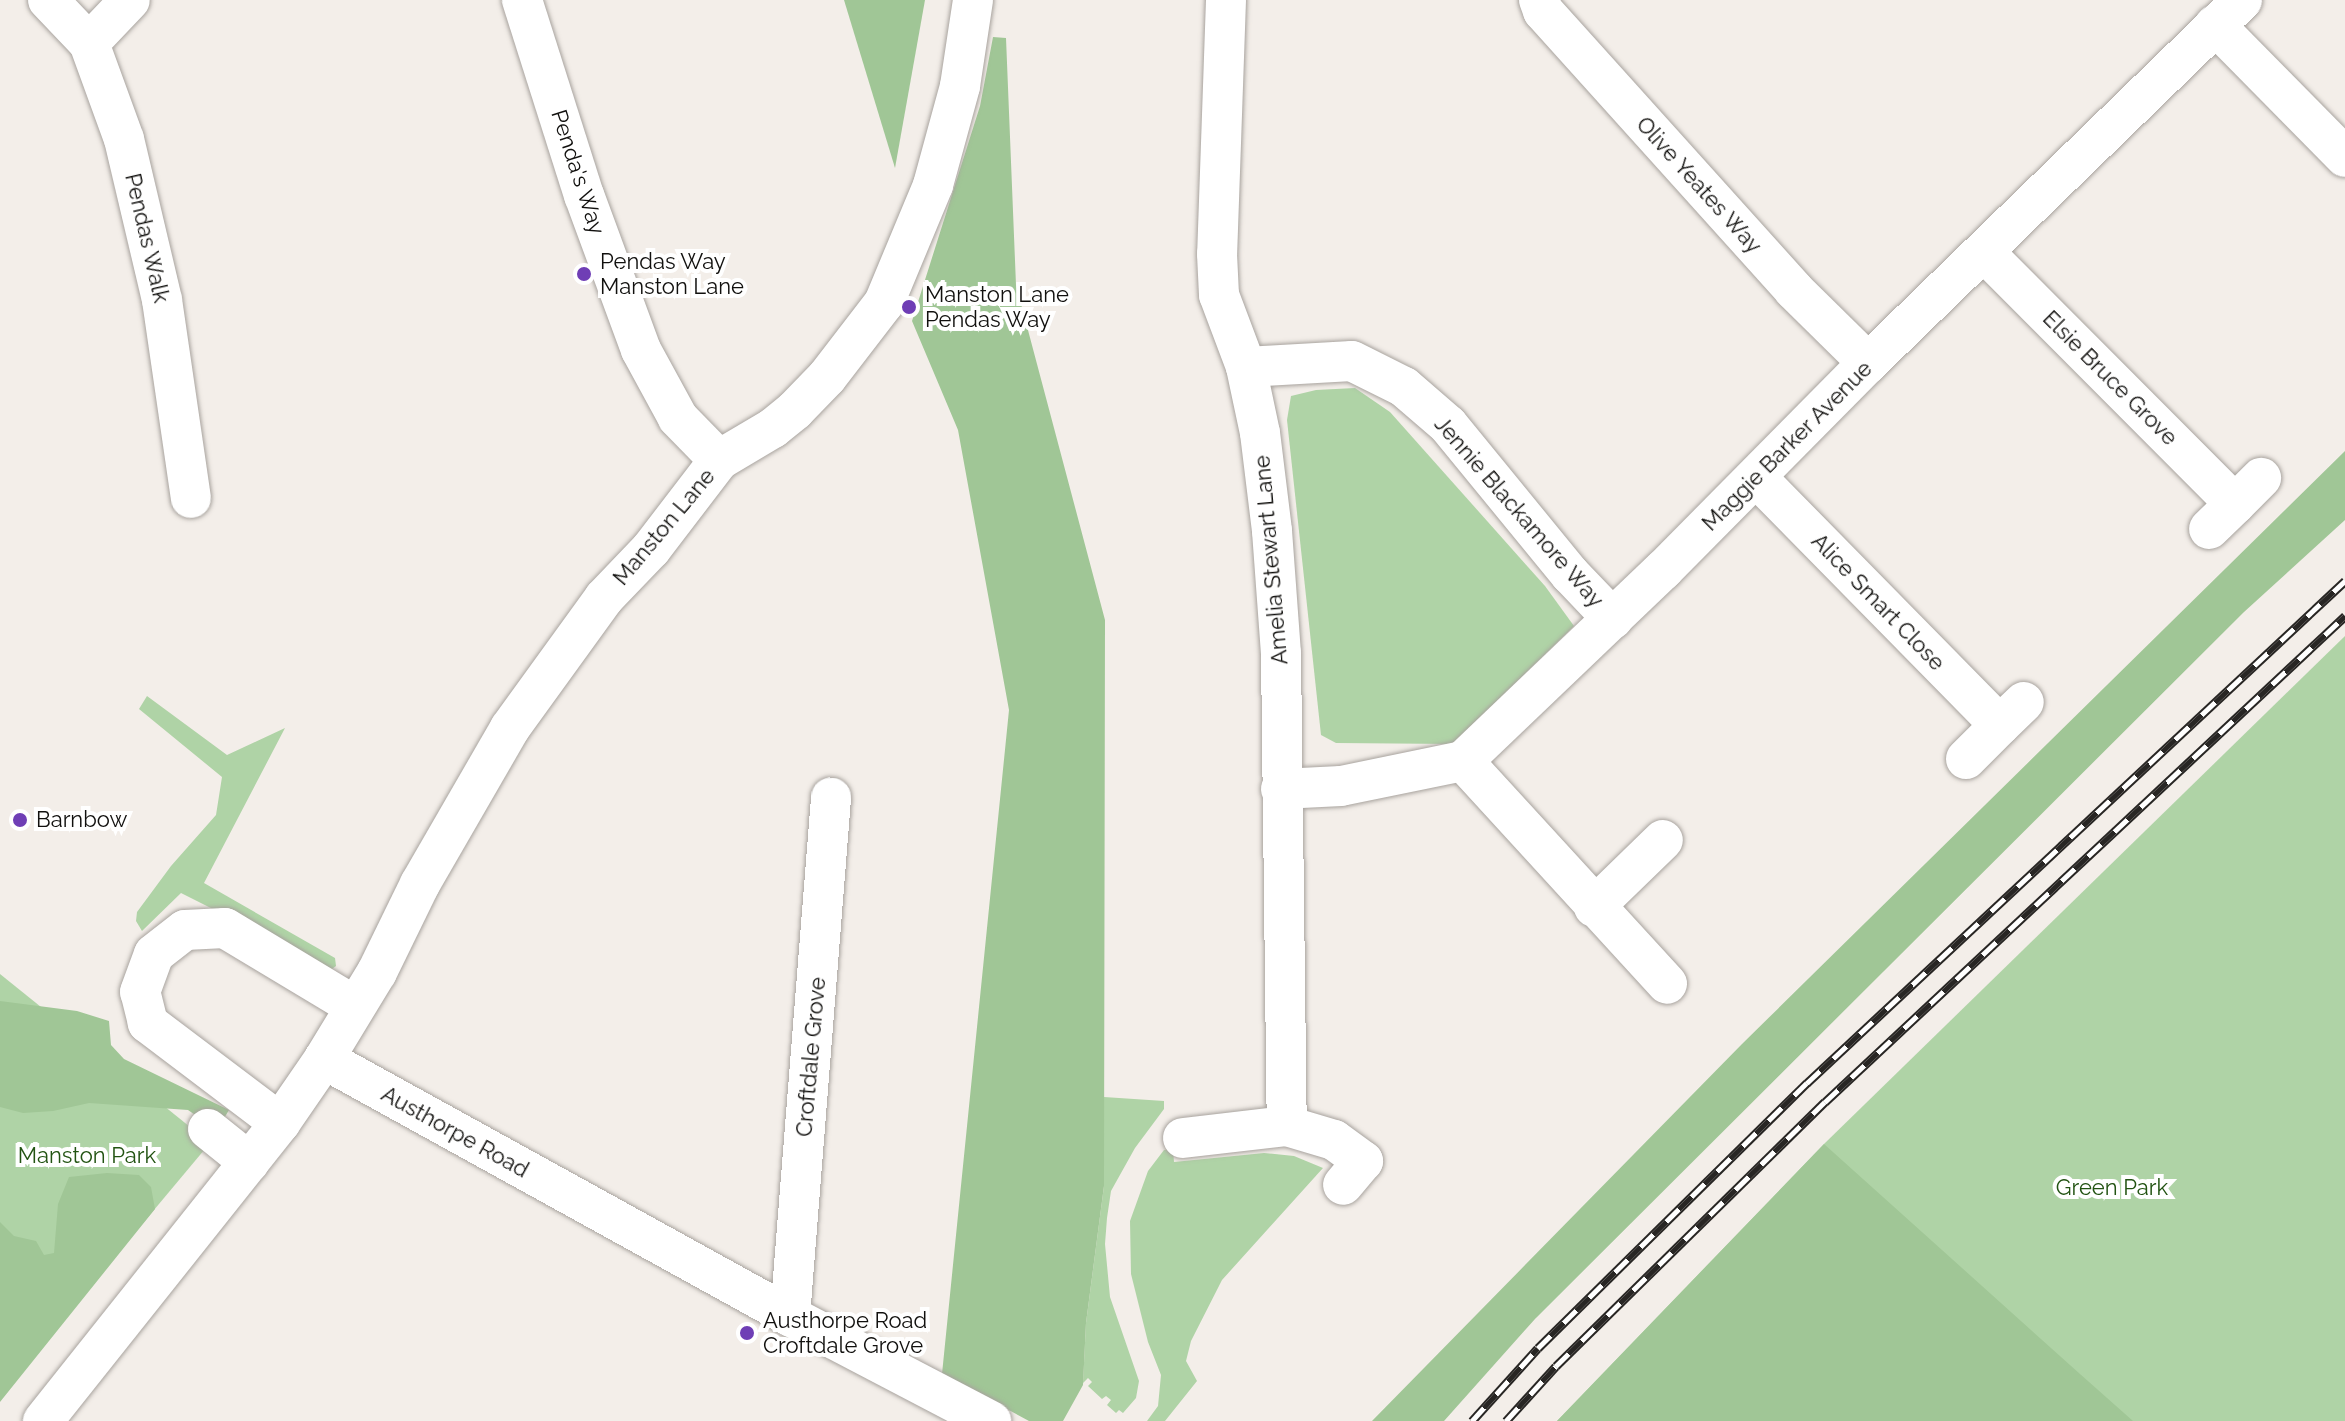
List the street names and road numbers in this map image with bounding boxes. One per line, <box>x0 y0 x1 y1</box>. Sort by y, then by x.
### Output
street label: Penda's Way <box>545 106 611 238</box>
street label: Olive Yeates Way <box>1630 111 1768 259</box>
street label: Pendas Walk <box>119 170 175 306</box>
street label: Elsie Bruce Grove <box>2037 305 2183 451</box>
street label: Maggie Barker Avenue <box>1696 355 1878 537</box>
street label: Jennie Blackamore Way <box>1429 411 1609 613</box>
street label: Amelia Stewart Lane <box>1249 454 1293 666</box>
street label: Manston Lane <box>608 463 720 591</box>
street label: Alice Smart Close <box>1806 528 1950 676</box>
street label: Croftdale Grove <box>791 976 831 1138</box>
street label: Austhorpe Road <box>377 1081 533 1183</box>

